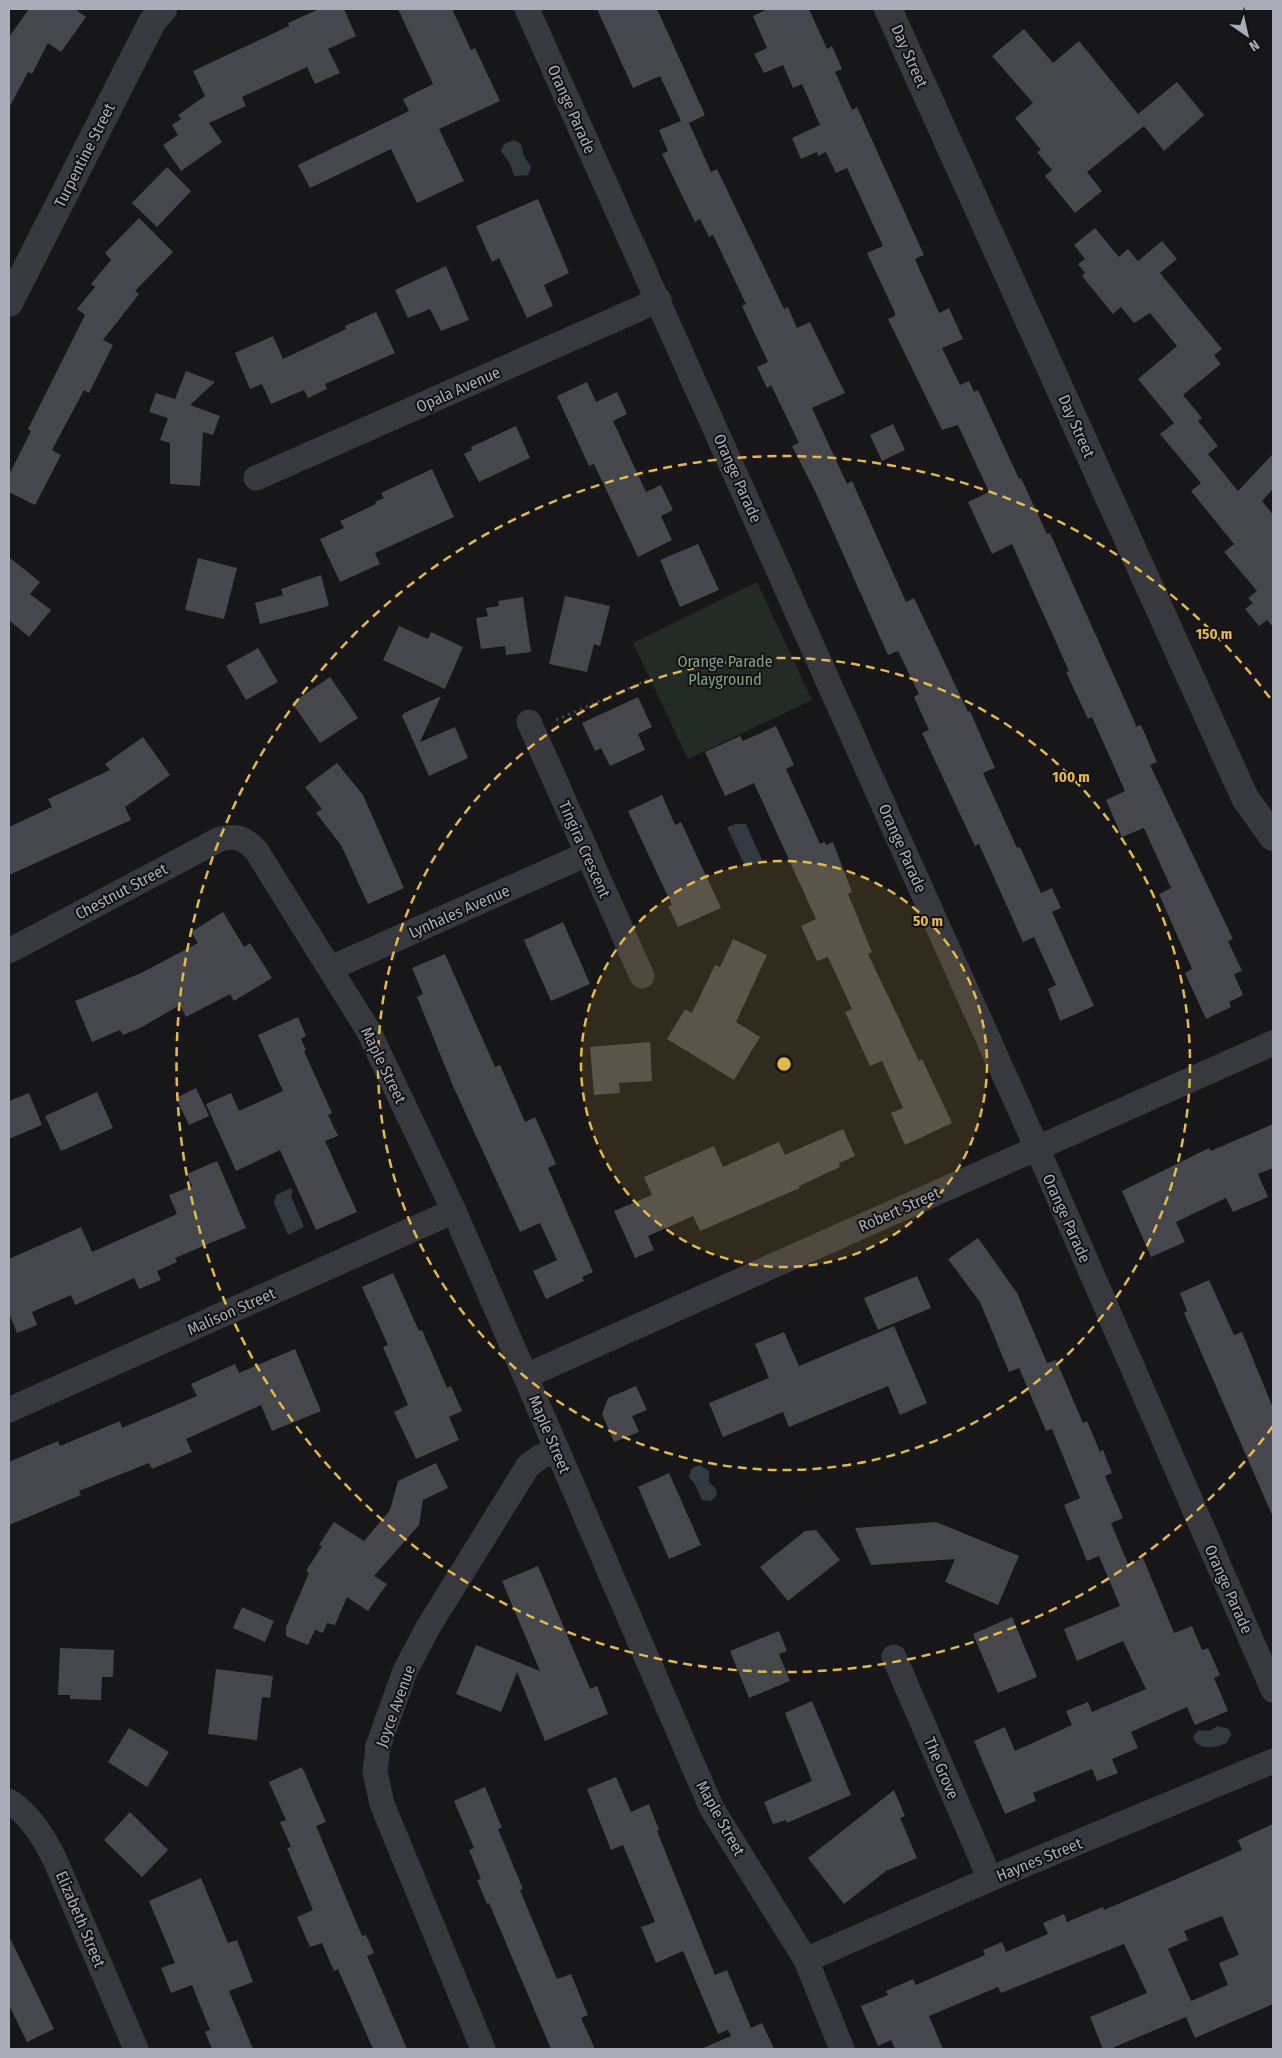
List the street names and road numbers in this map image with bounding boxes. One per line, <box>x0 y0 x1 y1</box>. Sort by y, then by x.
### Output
street label: Day Street <box>887 22 932 91</box>
street label: Orange Parade <box>544 62 600 157</box>
street label: Turpentine Street <box>50 99 119 210</box>
street label: Opala Avenue <box>413 362 503 416</box>
street label: Day Street <box>1054 392 1099 461</box>
street label: Orange Parade <box>710 431 766 526</box>
street label: Tingira Crescent <box>555 798 615 901</box>
street label: Orange Parade <box>875 801 931 896</box>
street label: Chestnut Street <box>72 859 171 924</box>
street label: Lynhales Avenue <box>406 881 513 942</box>
street label: Maple Street <box>357 1024 411 1107</box>
street label: Orange Parade <box>1039 1171 1095 1266</box>
street label: Robert Street <box>855 1183 944 1236</box>
street label: Malison Street <box>184 1283 279 1339</box>
street label: Maple Street <box>525 1392 575 1477</box>
street label: Orange Parade <box>1201 1542 1257 1637</box>
street label: Joyce Avenue <box>372 1662 419 1750</box>
street label: The Grove <box>920 1735 963 1802</box>
street label: Maple Street <box>692 1777 749 1860</box>
street label: Haynes Street <box>994 1833 1086 1885</box>
street label: Elizabeth Street <box>52 1868 110 1971</box>

